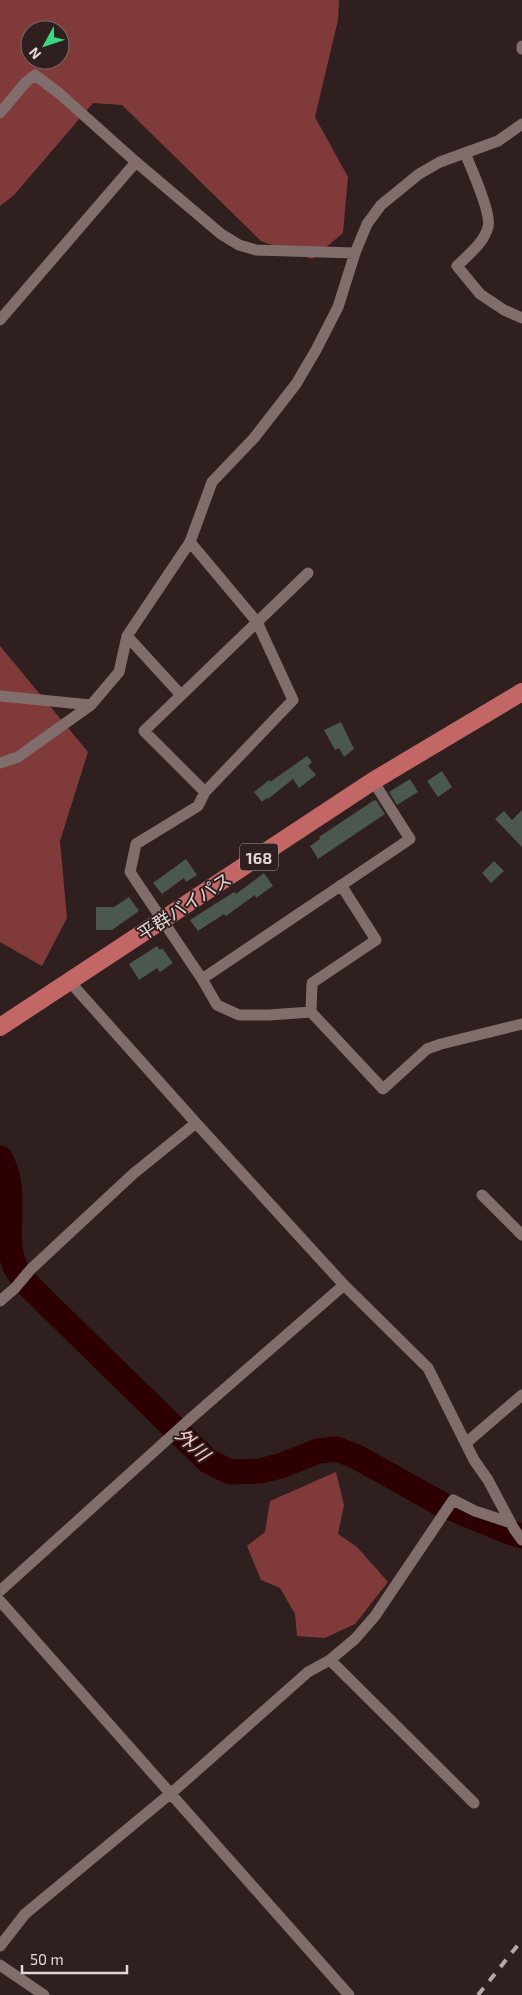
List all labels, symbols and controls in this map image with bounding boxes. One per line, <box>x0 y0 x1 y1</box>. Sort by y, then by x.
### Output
north arrow <box>20 20 70 70</box>
text: N <box>25 44 44 63</box>
road number: 168 <box>240 844 278 870</box>
street label: 平群バイパス <box>133 867 235 945</box>
water label: 外川 <box>171 1423 216 1467</box>
scale bar <box>22 1942 128 1974</box>
text: 50 m <box>30 1950 64 1968</box>

